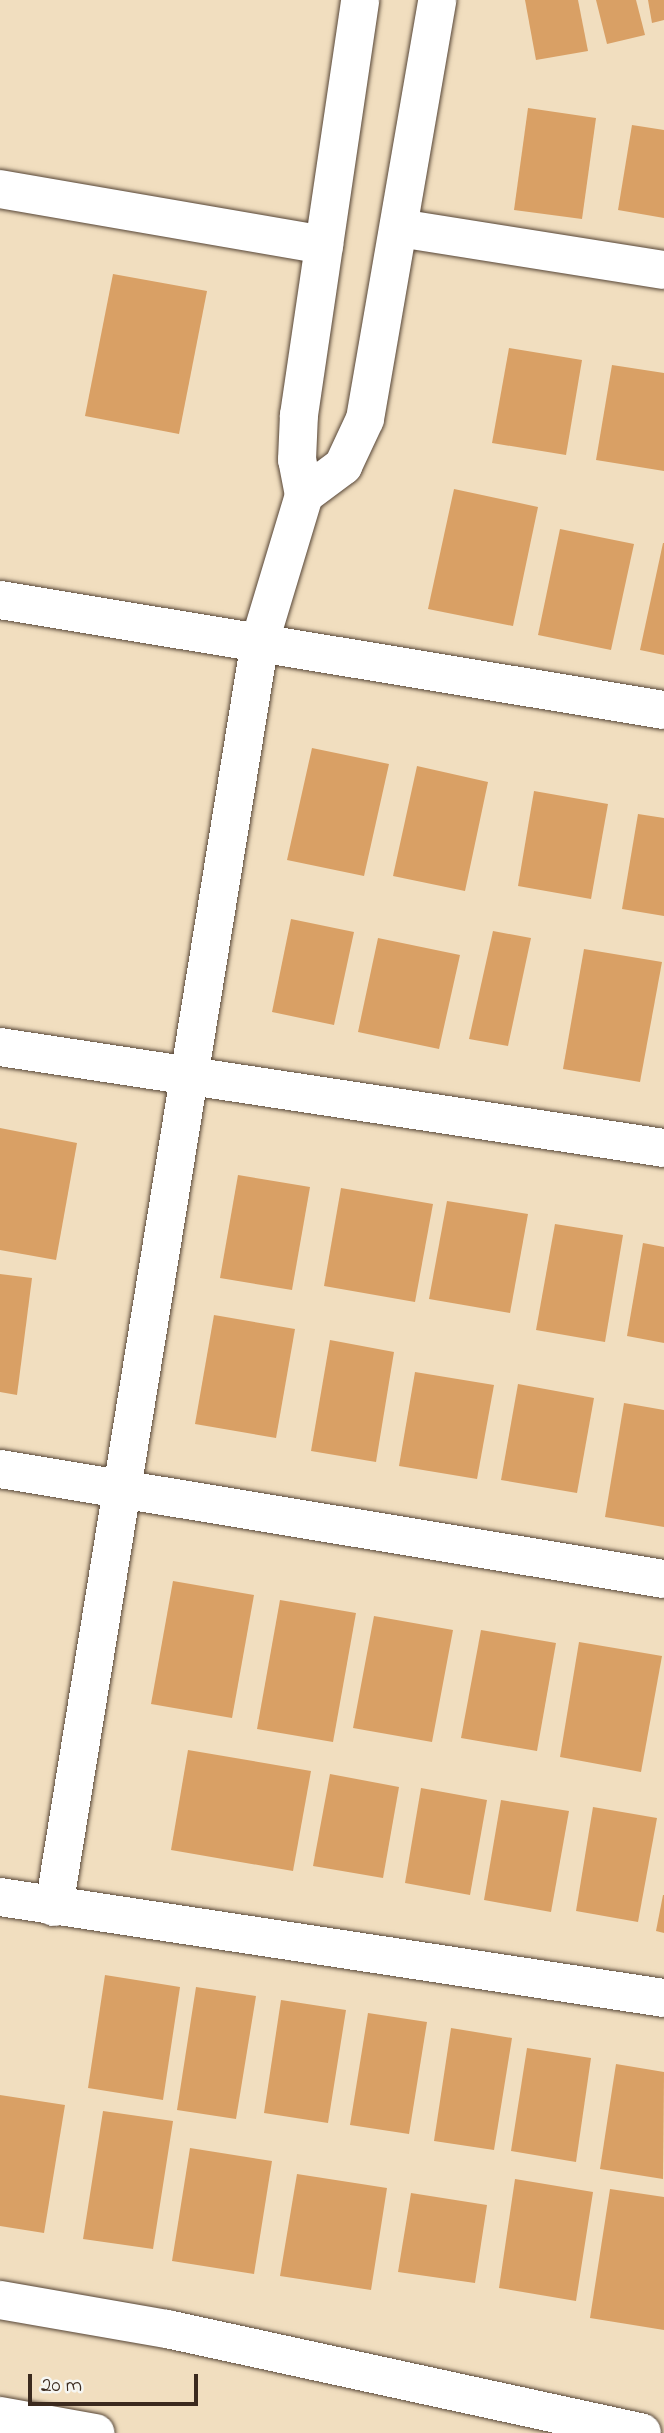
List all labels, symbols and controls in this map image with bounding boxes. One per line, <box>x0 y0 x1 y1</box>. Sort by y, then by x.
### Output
scale bar <box>32 2360 201 2404</box>
text: 20 m <box>41 2371 82 2401</box>

